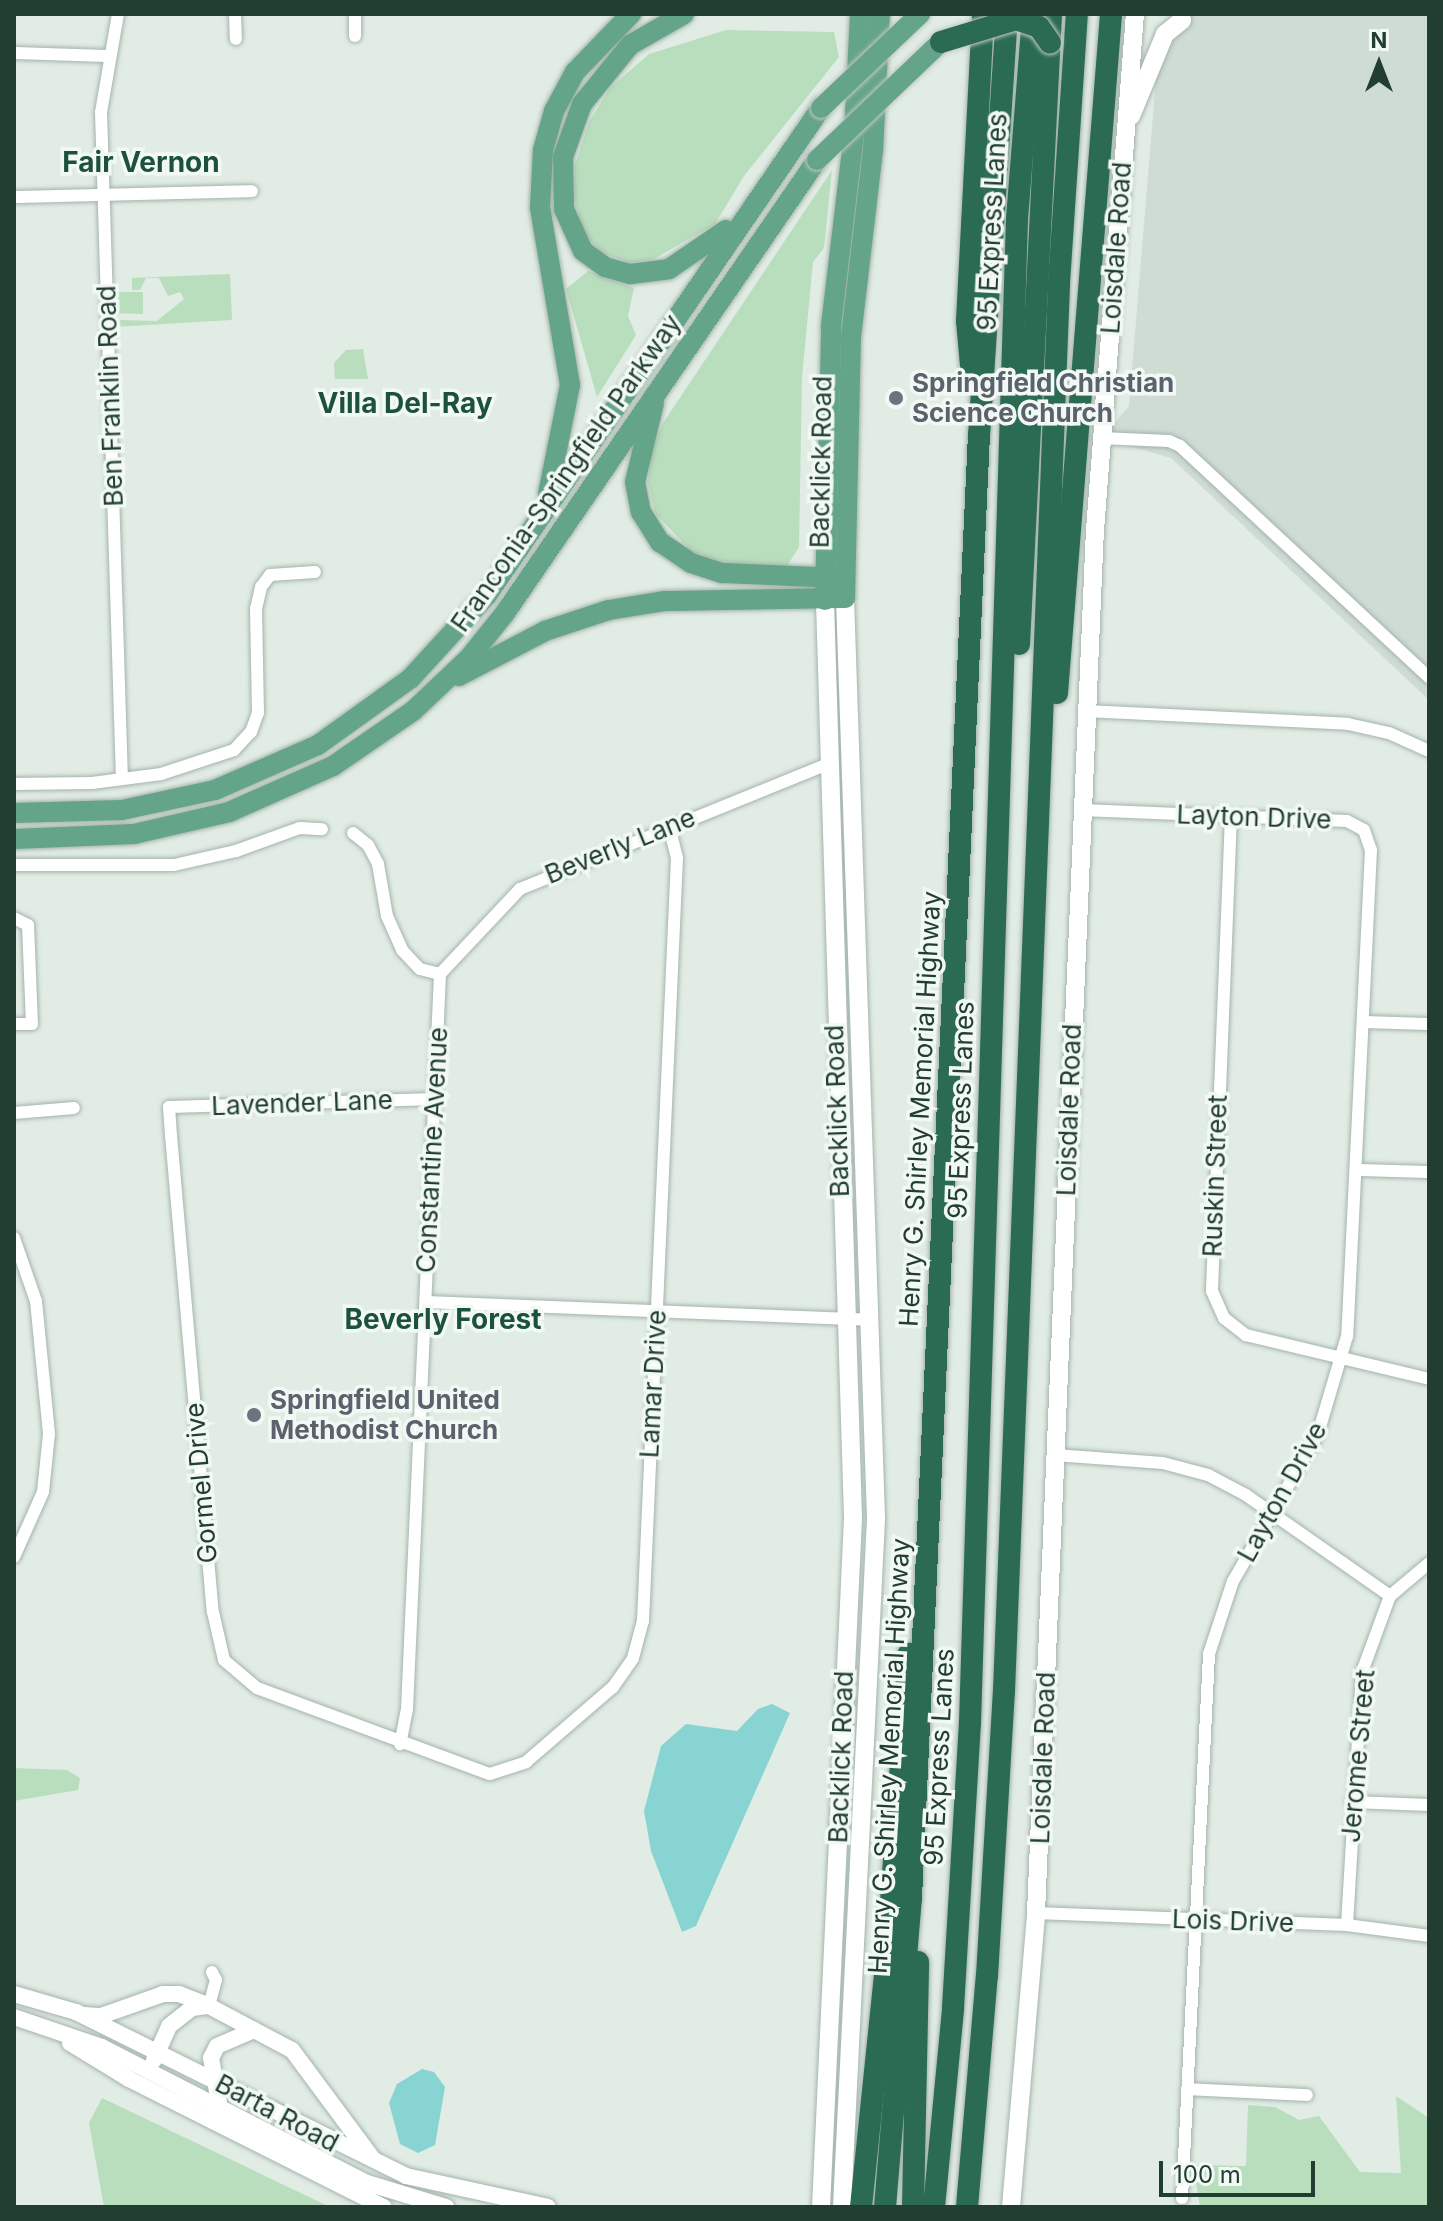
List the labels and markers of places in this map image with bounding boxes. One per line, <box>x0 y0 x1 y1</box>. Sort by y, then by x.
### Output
place label: Springfield Christian Science Church <box>912 367 1174 428</box>
marker: Springfield Christian Science Church <box>887 389 905 407</box>
place label: Springfield United Methodist Church <box>270 1384 500 1446</box>
marker: Springfield United Methodist Church <box>245 1406 263 1424</box>

